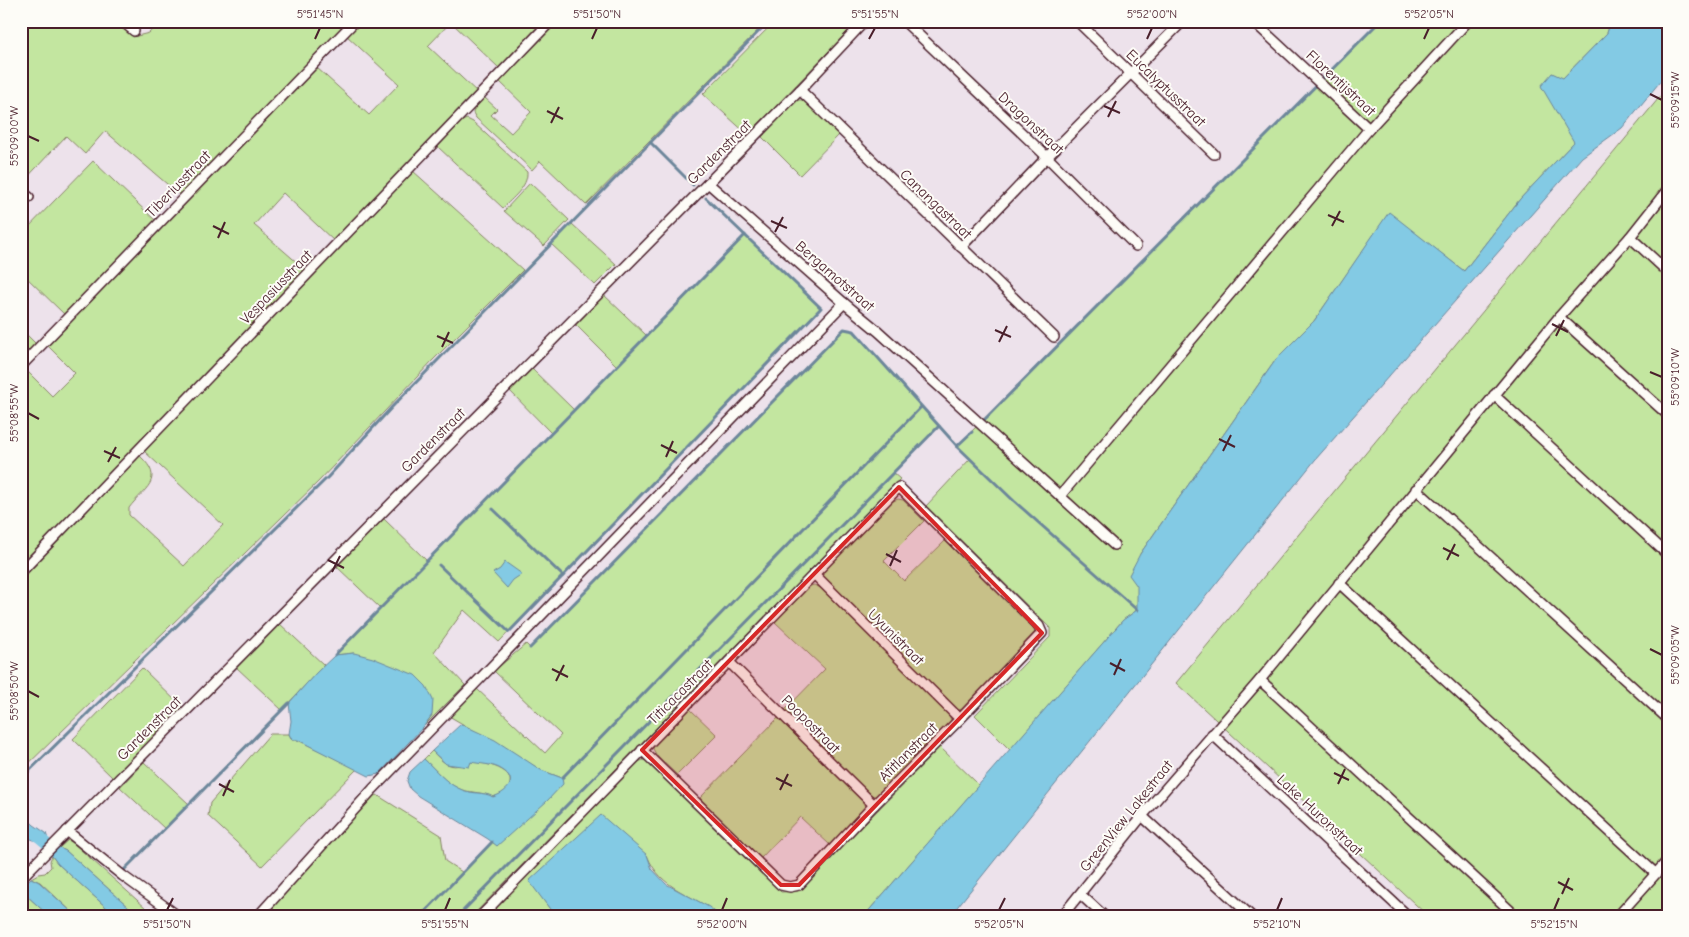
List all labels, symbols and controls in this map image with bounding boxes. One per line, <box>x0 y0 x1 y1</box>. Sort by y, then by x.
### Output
text: 5°51'45"N <box>297 7 343 21</box>
text: 5°51'50"N <box>573 7 621 21</box>
text: 5°51'55"N <box>851 7 899 21</box>
text: 5°52'00"N <box>1127 7 1177 21</box>
text: 5°52'05"N <box>1404 7 1454 21</box>
street label: Eucalyptusstraat <box>1122 46 1210 131</box>
street label: Florentijstraat <box>1302 46 1380 120</box>
text: 55°09'15"W <box>1668 71 1682 128</box>
street label: Dragonstraat <box>995 88 1068 158</box>
text: 55°09'00"W <box>7 105 21 166</box>
street label: Gardenstraat <box>683 116 755 188</box>
street label: Tiberiusstraat <box>142 146 215 221</box>
street label: Canangastraat <box>896 165 976 243</box>
street label: Bergamotstraat <box>792 237 879 316</box>
street label: Vespasiusstraat <box>236 246 316 328</box>
text: 55°09'10"W <box>1668 348 1682 406</box>
text: 55°08'55"W <box>7 383 21 442</box>
street label: Gardenstraat <box>397 404 469 476</box>
street label: Uyunistraat <box>864 605 928 669</box>
text: 55°09'05"W <box>1668 625 1682 685</box>
street label: Titicacastraat <box>644 655 717 728</box>
text: 55°08'50"W <box>7 661 21 721</box>
street label: Poopostraat <box>778 691 845 758</box>
street label: Gardenstraat <box>113 692 185 764</box>
street label: Atitlanstraat <box>875 718 942 785</box>
street label: GreenView Lakestraat <box>1076 756 1177 875</box>
street label: Lake Huronstraat <box>1273 771 1367 860</box>
text: 5°51'50"N <box>143 917 191 931</box>
text: 5°51'55"N <box>421 917 469 931</box>
text: 5°52'00"N <box>697 917 747 931</box>
text: 5°52'05"N <box>974 917 1024 931</box>
text: 5°52'10"N <box>1253 917 1301 931</box>
text: 5°52'15"N <box>1530 917 1578 931</box>

